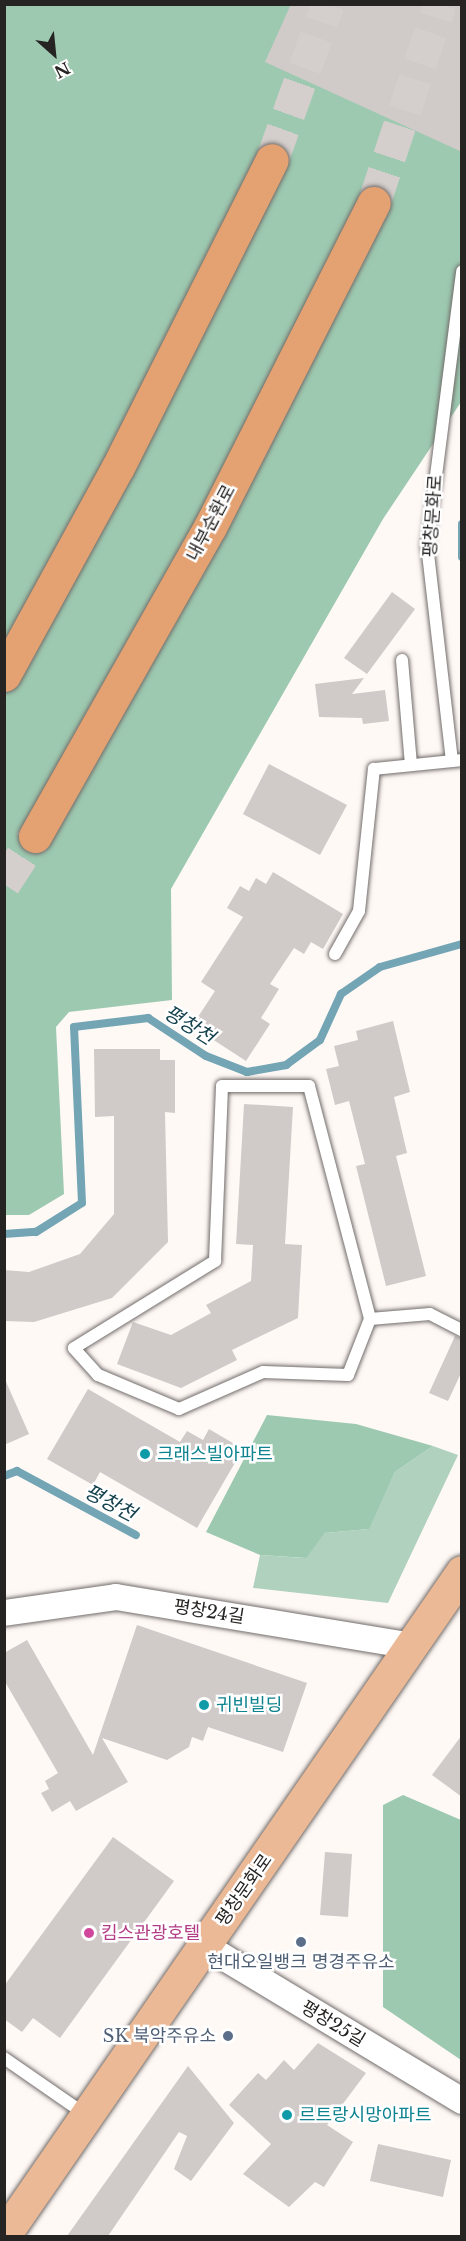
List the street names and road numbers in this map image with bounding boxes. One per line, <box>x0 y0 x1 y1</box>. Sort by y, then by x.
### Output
street label: 평창문화로 <box>419 474 447 558</box>
street label: 내부순환로 <box>182 481 240 565</box>
street label: 평창24길 <box>172 1596 246 1628</box>
street label: 평창문화로 <box>211 1850 277 1930</box>
street label: 평창25길 <box>297 1996 369 2052</box>

